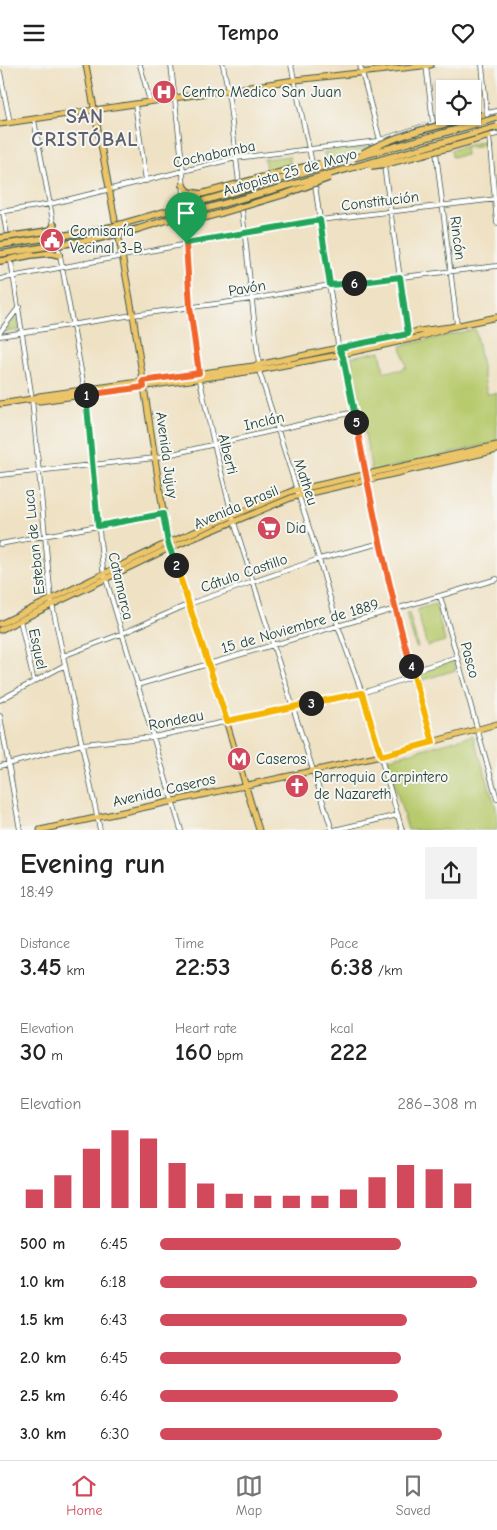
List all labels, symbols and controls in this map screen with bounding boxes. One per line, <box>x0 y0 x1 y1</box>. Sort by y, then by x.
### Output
icon: menu <box>20 19 48 47</box>
icon: heart <box>449 19 477 47</box>
text: Tempo <box>218 20 279 46</box>
hospital icon: Centro Medico San Juan <box>151 79 177 105</box>
map controls <box>436 80 481 125</box>
button: locate <box>436 80 481 125</box>
place label: Centro Medico San Juan <box>182 83 341 101</box>
district label: SAN CRISTÓBAL <box>31 105 139 151</box>
street label: Cochabamba <box>171 136 257 172</box>
street label: Autopista 25 de Mayo <box>221 144 359 200</box>
street label: Constitución <box>340 187 420 215</box>
pin <box>165 192 207 243</box>
icon: arrive <box>172 199 200 227</box>
street label: Rincón <box>446 215 470 261</box>
place label: Comisaría Vecinal 3-B <box>70 222 143 257</box>
public building icon: Comisaría Vecinal 3-B <box>39 227 65 253</box>
pin: 6 <box>342 271 366 295</box>
text: 6 <box>351 275 358 292</box>
street label: Pavón <box>227 276 267 300</box>
pin: 1 <box>74 383 98 407</box>
text: 1 <box>84 387 89 404</box>
street label: Inclán <box>242 408 286 434</box>
pin: 5 <box>344 409 368 435</box>
street label: Avenida Jujuy <box>152 411 182 500</box>
text: 5 <box>353 414 360 431</box>
street label: Alberti <box>214 432 242 476</box>
street label: Matheu <box>290 456 322 508</box>
street label: Avenida Brasil <box>191 481 281 533</box>
street label: Esteban de Luca <box>20 488 48 596</box>
supermarket icon: Dia <box>256 515 282 541</box>
place label: Dia <box>286 519 307 537</box>
street label: Catamarca <box>104 550 138 622</box>
street label: Cátulo Castillo <box>198 550 290 596</box>
pin: 2 <box>164 553 188 577</box>
text: 2 <box>173 557 180 574</box>
street label: 15 de Noviembre de 1889 <box>219 595 381 657</box>
street label: Esquel <box>25 627 51 671</box>
street label: Pasco <box>457 640 483 680</box>
pin: 4 <box>398 653 424 679</box>
text: 4 <box>408 658 415 675</box>
pin: 3 <box>298 691 324 715</box>
text: 3 <box>308 695 315 712</box>
street label: Rondeau <box>147 706 205 734</box>
metro station icon: Caseros <box>226 746 252 772</box>
place label: Caseros <box>256 750 306 768</box>
place label: Parroquia Carpintero de Nazareth <box>314 768 448 803</box>
street label: Avenida Caseros <box>111 769 217 811</box>
church icon: Parroquia Carpintero de Nazareth <box>284 773 310 799</box>
button: share <box>425 847 477 899</box>
text: Evening run <box>20 848 165 880</box>
text: 18:49 <box>20 883 54 901</box>
text: Distance <box>20 935 70 952</box>
text: Time <box>175 935 204 952</box>
text: Pace <box>330 935 358 952</box>
text: 3.45 <box>20 952 62 981</box>
text: 22:53 <box>175 952 231 981</box>
text: 6:38 <box>330 952 373 981</box>
text: km <box>62 962 85 979</box>
text: /km <box>373 962 403 979</box>
text: Elevation <box>20 1020 74 1037</box>
text: Heart rate <box>175 1020 237 1037</box>
text: kcal <box>330 1020 354 1037</box>
text: 30 <box>20 1037 47 1066</box>
text: 160 <box>175 1037 212 1066</box>
text: 222 <box>330 1037 367 1066</box>
text: m <box>47 1047 63 1064</box>
text: bpm <box>212 1047 243 1064</box>
text: Elevation <box>20 1095 81 1113</box>
text: 286–308 m <box>397 1095 477 1113</box>
text: 500 m <box>20 1235 65 1253</box>
text: 6:45 <box>100 1235 128 1253</box>
text: 1.0 km <box>20 1273 65 1291</box>
text: 6:18 <box>100 1273 126 1291</box>
text: 1.5 km <box>20 1311 64 1329</box>
text: 6:43 <box>100 1311 127 1329</box>
text: 2.0 km <box>20 1349 66 1367</box>
text: 6:45 <box>100 1349 128 1367</box>
text: 2.5 km <box>20 1387 66 1405</box>
text: 6:46 <box>100 1387 128 1405</box>
text: 3.0 km <box>20 1425 66 1443</box>
text: 6:30 <box>100 1425 129 1443</box>
tab: Home <box>66 1472 102 1519</box>
tab: Map <box>235 1472 263 1519</box>
tab: Saved <box>396 1472 431 1519</box>

